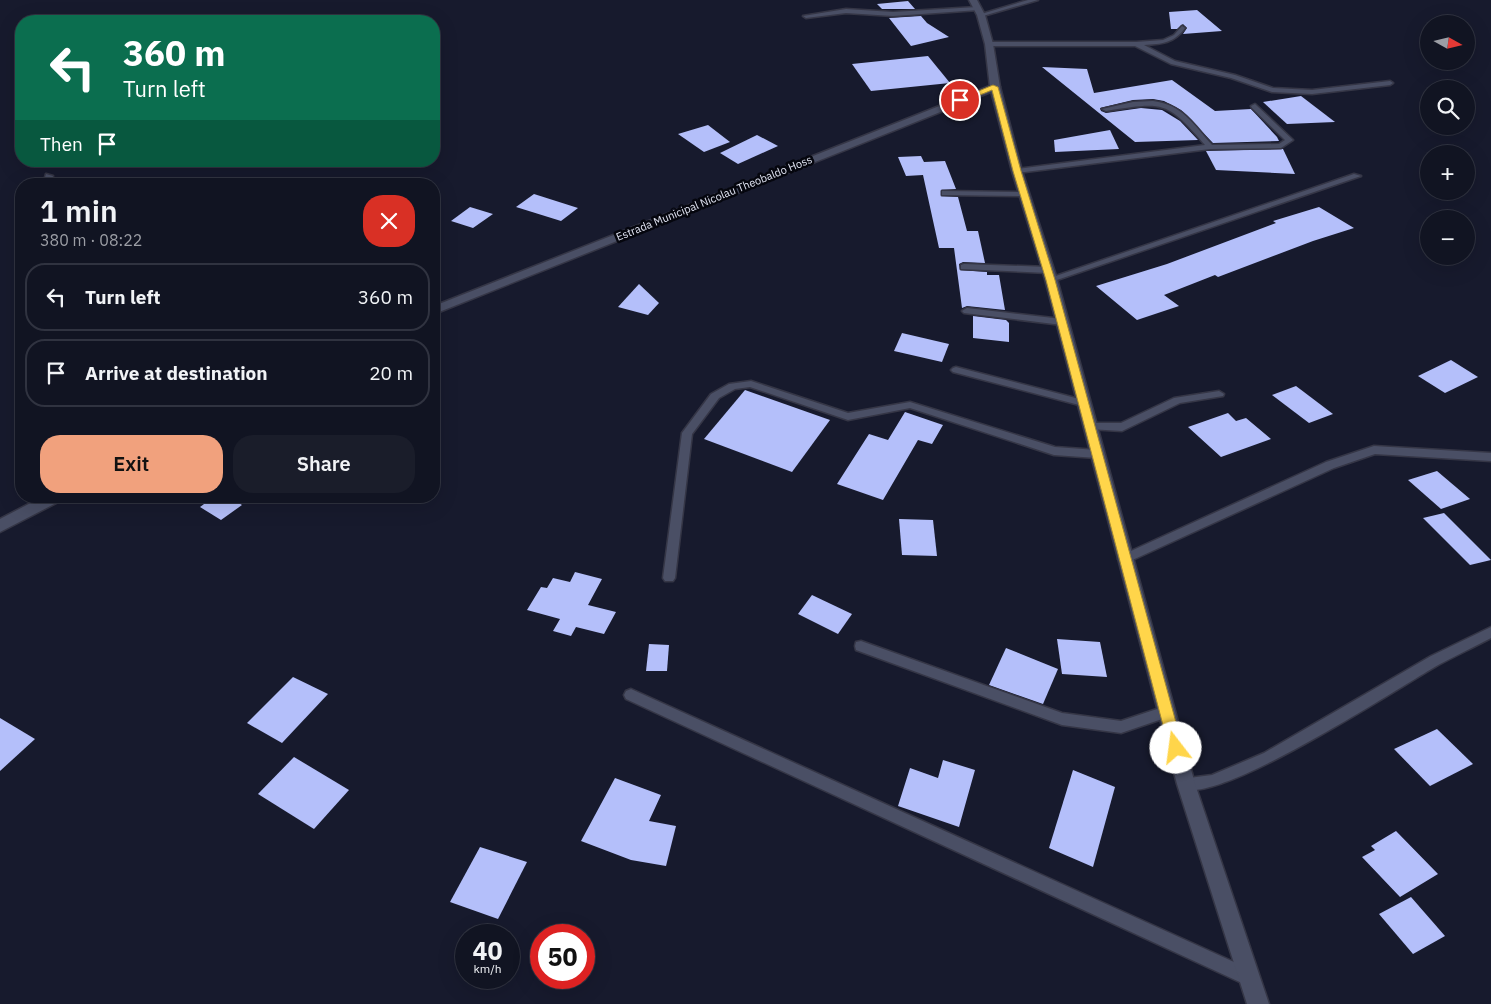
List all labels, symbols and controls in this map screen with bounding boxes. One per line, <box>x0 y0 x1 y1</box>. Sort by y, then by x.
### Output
north arrow <box>1420 15 1475 70</box>
map controls <box>1420 15 1475 265</box>
text: 360 m <box>123 30 226 76</box>
icon: left <box>40 35 105 100</box>
text: Turn left <box>123 74 206 103</box>
pin <box>939 79 981 121</box>
button: search <box>1420 80 1475 135</box>
icon: arrive <box>946 86 974 114</box>
icon: arrive <box>93 130 121 158</box>
text: Then <box>40 132 83 156</box>
button: + <box>1420 145 1475 200</box>
street label: Estrada Municipal Nicolau Theobaldo Hoss <box>614 152 814 244</box>
text: 1 min <box>40 191 118 230</box>
button: close <box>363 195 415 247</box>
button: − <box>1420 210 1475 265</box>
text: 380 m · 08:22 <box>40 230 142 250</box>
icon: left <box>42 283 70 311</box>
text: Turn left <box>85 285 161 309</box>
text: 360 m <box>358 285 413 309</box>
icon: arrive <box>42 359 70 387</box>
text: Arrive at destination <box>85 361 268 385</box>
text: 20 m <box>369 361 413 385</box>
button: Exit <box>40 435 223 493</box>
button: Share <box>233 435 415 493</box>
position arrow <box>1149 721 1201 773</box>
speed limit sign: 50 <box>530 924 595 989</box>
text: 40 <box>472 934 503 967</box>
text: km/h <box>473 961 502 976</box>

